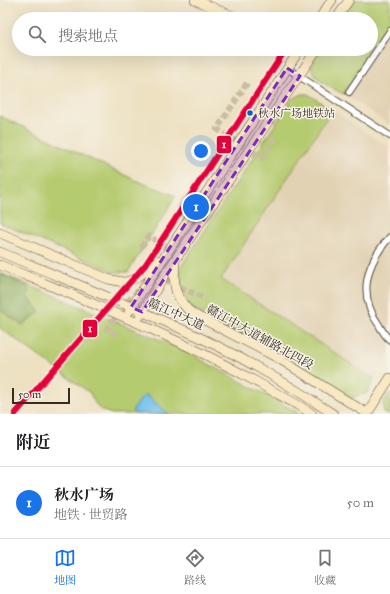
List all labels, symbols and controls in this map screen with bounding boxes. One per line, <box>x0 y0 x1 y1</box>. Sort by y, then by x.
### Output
search box <box>12 12 378 56</box>
icon: search <box>26 23 48 45</box>
text: 搜索地点 <box>58 27 118 45</box>
place label: 秋水广场地铁站 <box>258 107 335 120</box>
marker: 秋水广场地铁站 <box>245 108 255 118</box>
line badge: 1 <box>216 135 232 154</box>
text: 1 <box>222 138 227 151</box>
your location <box>191 141 211 161</box>
pin: 1 <box>183 192 209 222</box>
street label: 赣江中大道 <box>146 295 206 333</box>
street label: 赣江中大道辅路北四段 <box>204 302 316 372</box>
line badge: 1 <box>82 319 98 338</box>
text: 1 <box>88 322 93 335</box>
scale bar <box>12 386 70 405</box>
text: 50 m <box>18 388 41 401</box>
text: 附近 <box>16 432 50 453</box>
text: 秋水广场 <box>54 486 114 504</box>
text: 1 <box>26 495 32 511</box>
text: 50 m <box>347 495 374 511</box>
text: 地铁 · 世贸路 <box>54 507 127 523</box>
tab: 地图 <box>54 547 76 587</box>
tab: 路线 <box>184 547 206 587</box>
tab: 收藏 <box>314 547 336 587</box>

